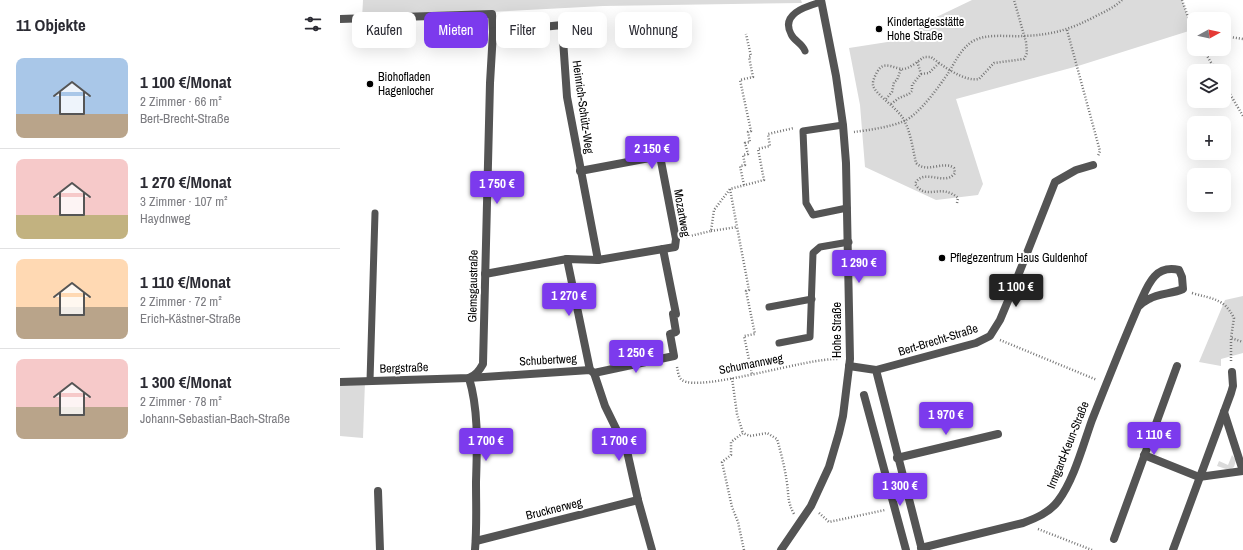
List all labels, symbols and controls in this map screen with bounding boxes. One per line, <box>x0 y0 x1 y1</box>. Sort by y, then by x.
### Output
chip: Kaufen <box>352 12 416 48</box>
chip: Mieten <box>424 12 488 48</box>
chip: Filter <box>496 12 550 48</box>
chip: Neu <box>558 12 607 48</box>
chip: Wohnung <box>615 12 692 48</box>
north arrow <box>1187 12 1231 56</box>
map controls <box>1187 12 1231 212</box>
text: 11 Objekte <box>16 13 86 36</box>
icon: filters <box>302 13 324 35</box>
place label: Kindertagesstätte Hohe Straße <box>887 14 964 44</box>
marker: Kindertagesstätte Hohe Straße <box>874 24 884 34</box>
street label: Heinrich-Schütz-Weg <box>569 59 598 155</box>
button: layers <box>1187 64 1231 108</box>
place label: Biohofladen Hagenlocher <box>378 69 435 99</box>
text: 1 100 €/Monat <box>140 70 231 93</box>
icon: home <box>48 74 96 122</box>
marker: Biohofladen Hagenlocher <box>365 79 375 89</box>
text: 2 Zimmer · 66 m² <box>140 93 222 110</box>
text: Bert-Brecht-Straße <box>140 110 229 127</box>
button: + <box>1187 116 1231 160</box>
pin: 2 150 € <box>615 136 689 170</box>
text: 2 150 € <box>634 140 670 157</box>
button: − <box>1187 168 1231 212</box>
text: 1 270 €/Monat <box>140 170 231 193</box>
pin: 1 750 € <box>460 171 534 205</box>
icon: home <box>48 175 96 223</box>
text: 1 750 € <box>479 175 515 192</box>
street label: Mozartweg <box>670 188 694 239</box>
text: 3 Zimmer · 107 m² <box>140 193 228 210</box>
text: Haydnweg <box>140 210 190 227</box>
street label: Glemsgaustraße <box>464 249 482 323</box>
pin: 1 290 € <box>822 250 896 284</box>
place label: Pflegezentrum Haus Guldenhof <box>950 250 1088 266</box>
marker: Pflegezentrum Haus Guldenhof <box>937 253 947 263</box>
text: 1 290 € <box>841 254 877 271</box>
text: 1 110 €/Monat <box>140 270 231 293</box>
pin: 1 100 € <box>979 274 1053 308</box>
icon: home <box>48 275 96 323</box>
text: 1 100 € <box>998 278 1034 295</box>
pin: 1 270 € <box>532 283 606 317</box>
text: 1 270 € <box>551 287 587 304</box>
text: 2 Zimmer · 72 m² <box>140 293 222 310</box>
street label: Hohe Straße <box>829 302 845 358</box>
text: Erich-Kästner-Straße <box>140 310 241 327</box>
street label: Bert-Brecht-Straße <box>896 320 980 360</box>
pin: 1 250 € <box>599 340 673 374</box>
text: 1 250 € <box>618 344 654 361</box>
street label: Schubertweg <box>519 350 578 369</box>
street label: Schumannweg <box>718 350 785 378</box>
street label: Bergstraße <box>379 359 429 377</box>
text: 1 300 €/Monat <box>140 370 231 393</box>
icon: home <box>48 375 96 423</box>
text: 2 Zimmer · 78 m² <box>140 393 222 410</box>
street label: Irmgard-Keun-Straße <box>1043 399 1093 491</box>
pin: 1 970 € <box>909 402 983 436</box>
text: 1 970 € <box>928 406 964 423</box>
text: Johann-Sebastian-Bach-Straße <box>140 410 290 427</box>
pin: 1 110 € <box>1117 422 1191 456</box>
text: 1 110 € <box>1137 426 1171 443</box>
pin: 1 700 € <box>449 428 523 462</box>
pin: 1 700 € <box>582 428 656 462</box>
text: 1 700 € <box>468 432 504 449</box>
text: 1 700 € <box>601 432 637 449</box>
pin: 1 300 € <box>863 473 937 507</box>
text: 1 300 € <box>882 477 918 494</box>
street label: Brucknerweg <box>524 494 584 524</box>

